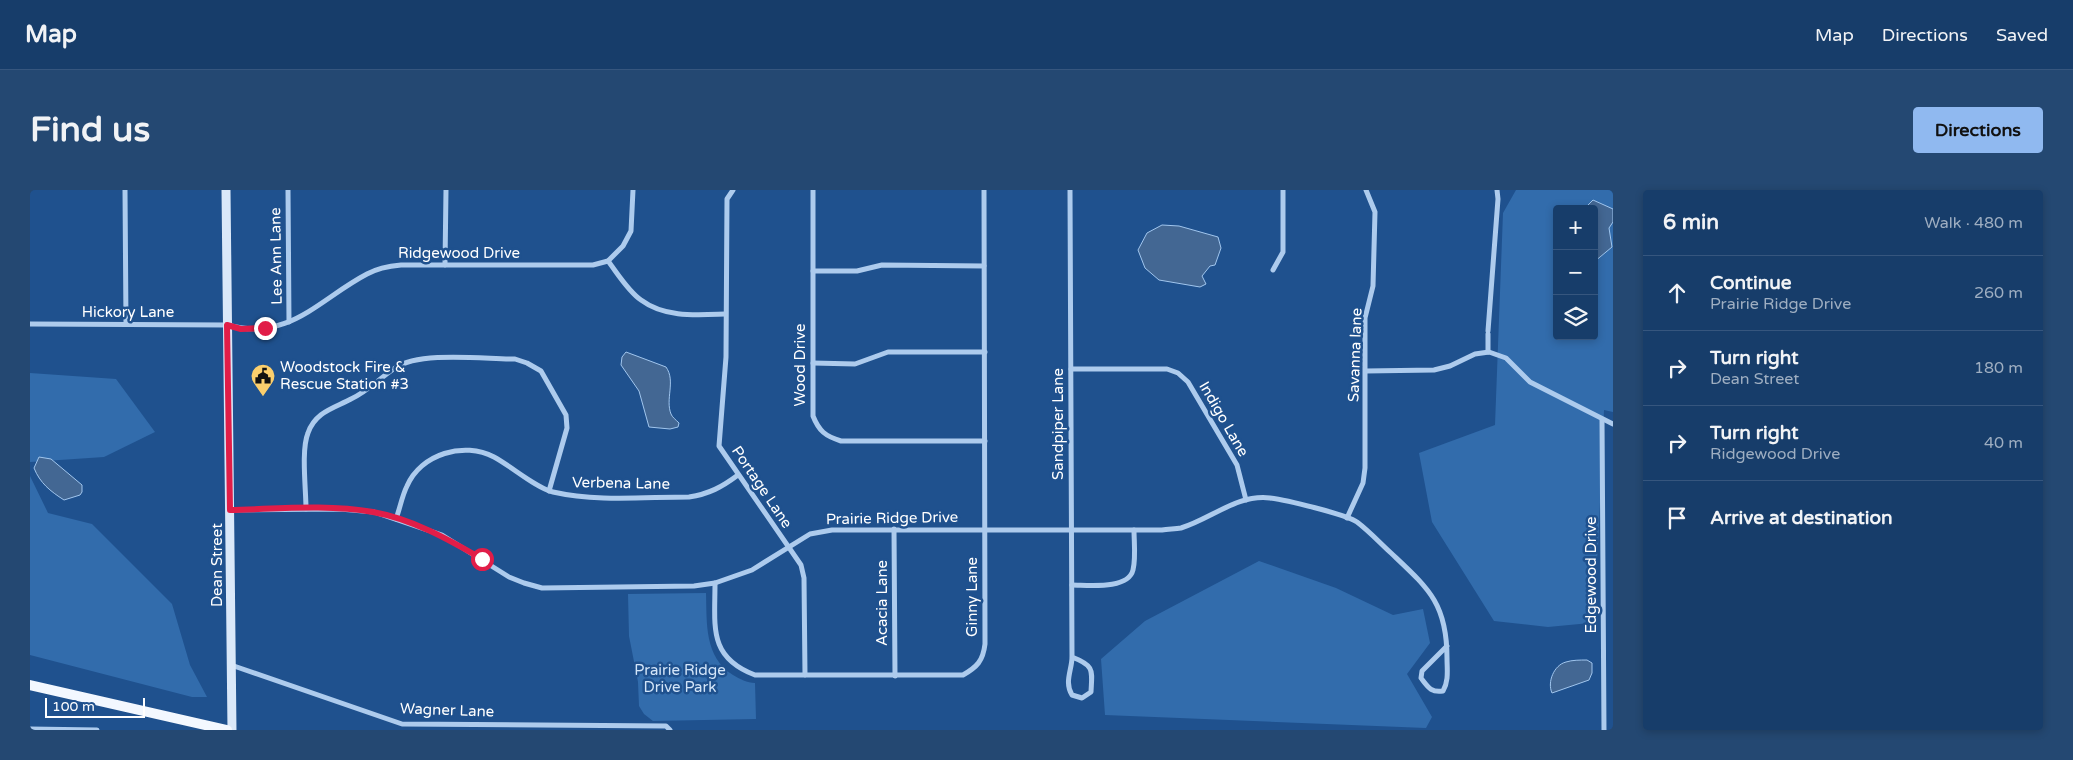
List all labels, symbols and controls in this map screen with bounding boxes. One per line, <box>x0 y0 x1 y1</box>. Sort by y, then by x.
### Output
text: Map <box>25 20 77 49</box>
text: Map <box>1815 24 1854 46</box>
text: Directions <box>1882 24 1968 46</box>
text: Saved <box>1996 24 2048 46</box>
button: Directions <box>1913 107 2043 153</box>
text: Find us <box>30 109 150 151</box>
map controls <box>1553 205 1598 340</box>
button: + <box>1553 205 1598 250</box>
street label: Lee Ann Lane <box>266 207 286 305</box>
text: 6 min <box>1663 210 1719 235</box>
text: Walk · 480 m <box>1924 213 2023 233</box>
street label: Ridgewood Drive <box>398 244 520 262</box>
button: − <box>1553 250 1598 295</box>
text: Continue <box>1710 272 1792 294</box>
icon: ahead <box>1663 279 1691 307</box>
text: 260 m <box>1974 283 2023 303</box>
text: Prairie Ridge Drive <box>1710 294 1851 314</box>
button: layers <box>1553 295 1598 340</box>
street label: Hickory Lane <box>82 303 174 321</box>
street label: Savanna lane <box>1344 308 1366 402</box>
route end <box>254 317 277 340</box>
street label: Wood Drive <box>791 323 809 407</box>
text: Turn right <box>1710 347 1798 369</box>
icon: right <box>1663 354 1691 382</box>
place label: Woodstock Fire & Rescue Station #3 <box>280 358 409 393</box>
text: 180 m <box>1974 358 2023 378</box>
public building icon: Woodstock Fire & Rescue Station #3 <box>250 363 276 397</box>
street label: Sandpiper Lane <box>1049 368 1067 480</box>
text: Dean Street <box>1710 369 1799 389</box>
street label: Indigo Lane <box>1195 378 1253 460</box>
text: Turn right <box>1710 422 1798 444</box>
icon: right <box>1663 429 1691 457</box>
text: 40 m <box>1984 433 2023 453</box>
street label: Portage Lane <box>728 442 796 532</box>
text: Ridgewood Drive <box>1710 444 1840 464</box>
street label: Verbena Lane <box>572 473 670 493</box>
icon: arrive <box>1663 504 1691 532</box>
text: Arrive at destination <box>1710 507 1893 529</box>
street label: Prairie Ridge Drive <box>826 508 958 528</box>
street label: Edgewood Drive <box>1582 516 1600 634</box>
street label: Dean Street <box>208 523 226 607</box>
route start <box>471 548 494 571</box>
street label: Ginny Lane <box>963 557 981 637</box>
street label: Acacia Lane <box>873 560 891 646</box>
park label: Prairie Ridge Drive Park <box>634 661 726 696</box>
scale bar <box>45 695 145 718</box>
text: 100 m <box>52 698 95 715</box>
street label: Wagner Lane <box>399 699 495 721</box>

